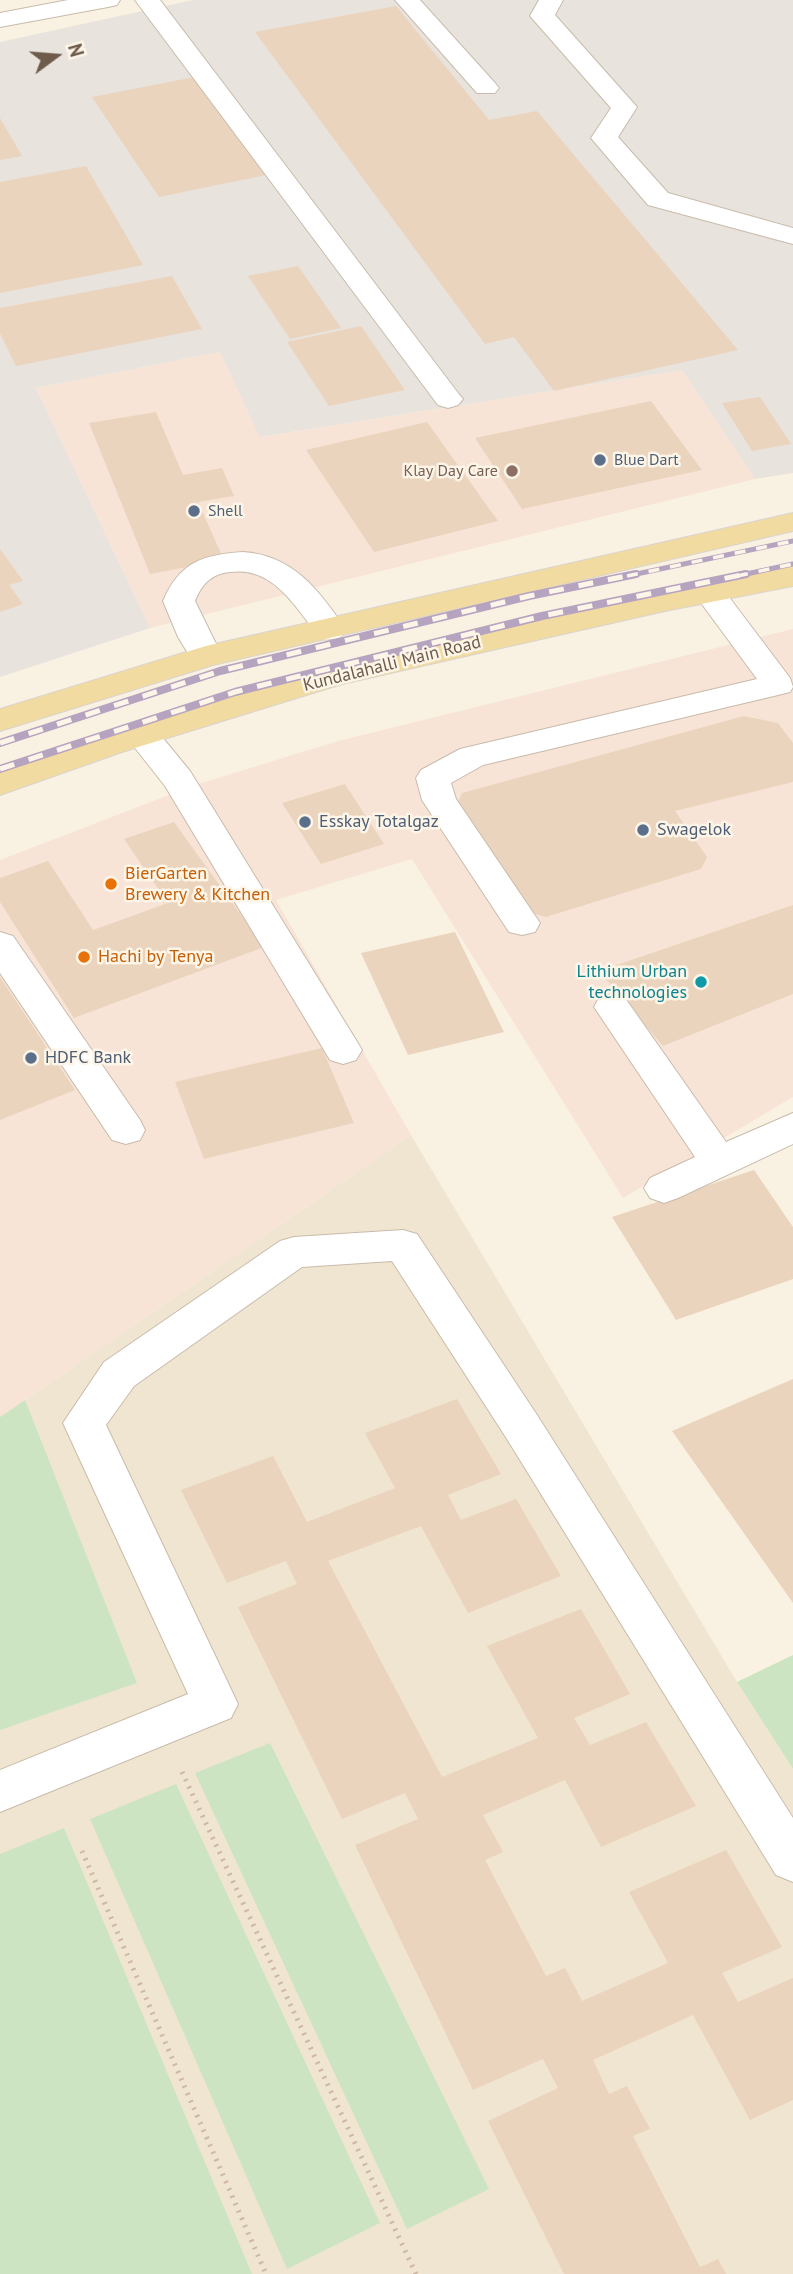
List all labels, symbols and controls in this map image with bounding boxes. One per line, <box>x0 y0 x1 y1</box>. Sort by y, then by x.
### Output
north arrow <box>21 21 91 91</box>
text: N <box>63 41 89 60</box>
place label: Blue Dart <box>614 450 679 470</box>
marker: Blue Dart <box>592 452 608 468</box>
place label: Klay Day Care <box>403 461 498 481</box>
marker: Klay Day Care <box>504 463 520 479</box>
place label: Shell <box>208 501 243 521</box>
marker: Shell <box>186 503 202 519</box>
street label: Kundalahalli Main Road <box>301 631 483 697</box>
place label: Esskay Totalgaz <box>319 811 439 833</box>
marker: Esskay Totalgaz <box>297 814 313 830</box>
place label: Swagelok <box>657 819 731 841</box>
marker: Swagelok <box>635 822 651 838</box>
place label: BierGarten Brewery & Kitchen <box>125 863 270 906</box>
marker: BierGarten Brewery & Kitchen <box>103 876 119 892</box>
place label: Hachi by Tenya <box>98 946 213 968</box>
marker: Hachi by Tenya <box>76 949 92 965</box>
place label: Lithium Urban technologies <box>577 961 687 1004</box>
marker: Lithium Urban technologies <box>693 974 709 990</box>
place label: HDFC Bank <box>45 1047 131 1069</box>
marker: HDFC Bank <box>23 1050 39 1066</box>

